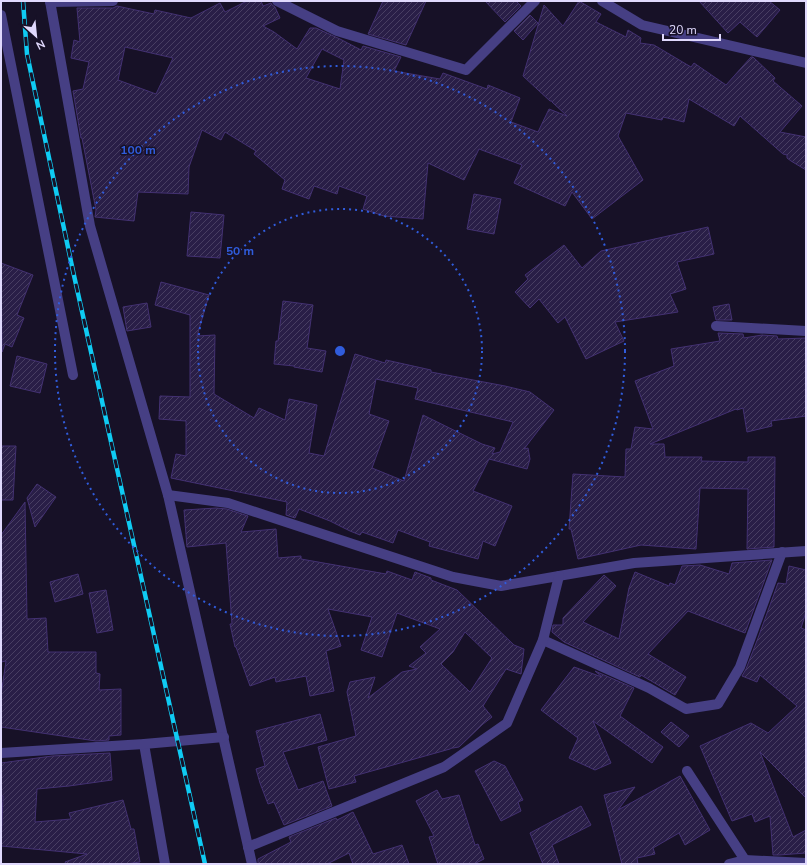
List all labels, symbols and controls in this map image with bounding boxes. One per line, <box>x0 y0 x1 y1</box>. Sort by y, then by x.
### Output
north arrow <box>16 16 56 56</box>
scale bar <box>663 16 720 42</box>
text: 20 m <box>669 22 697 38</box>
text: N <box>33 36 47 53</box>
text: 100 m <box>120 142 156 158</box>
text: 50 m <box>226 243 254 259</box>
centre of rings <box>333 344 347 358</box>

